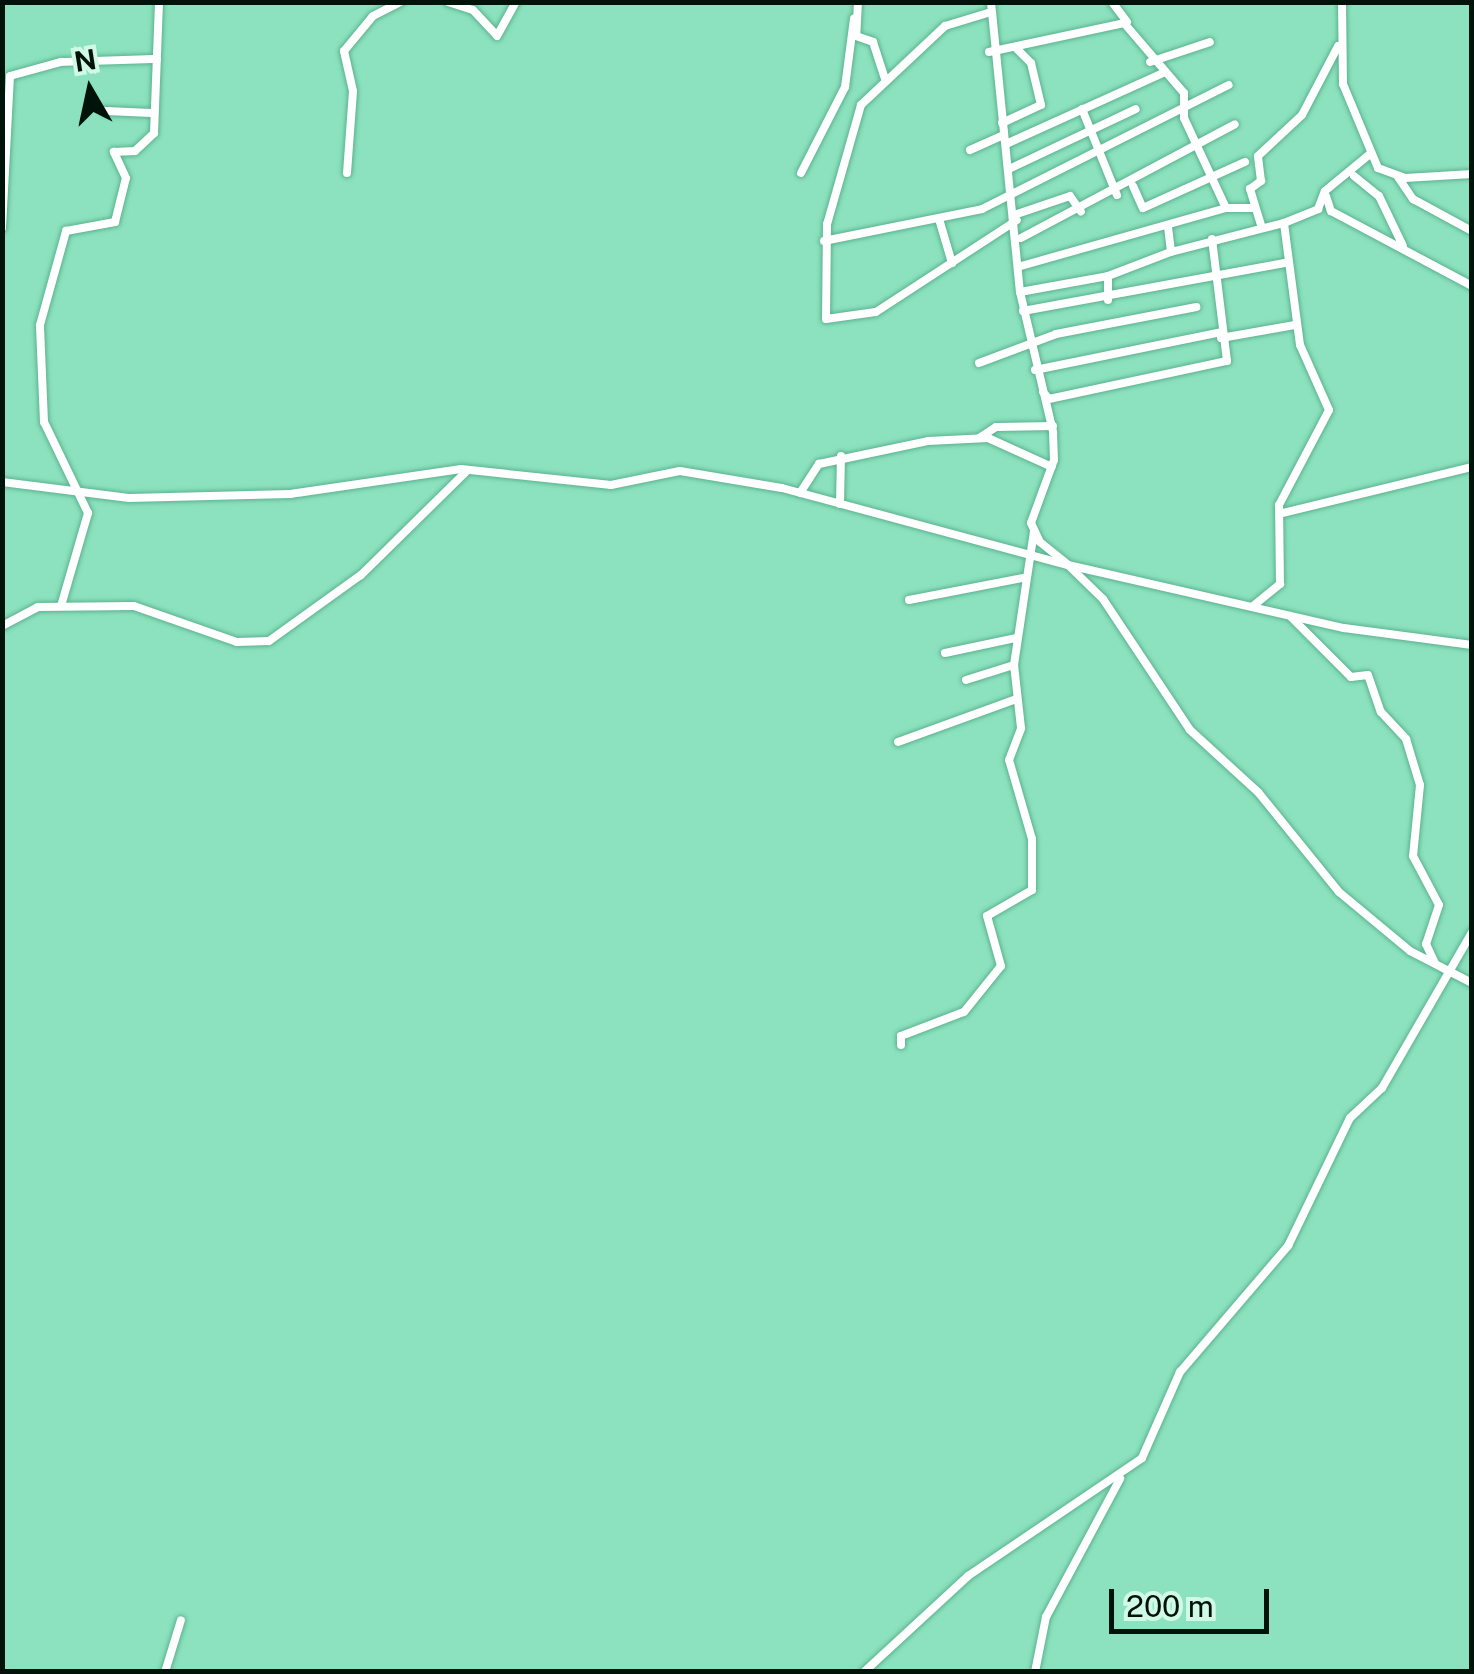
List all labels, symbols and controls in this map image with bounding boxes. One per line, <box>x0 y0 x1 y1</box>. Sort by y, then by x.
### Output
north arrow <box>40 40 140 140</box>
text: N <box>72 42 99 78</box>
scale bar <box>1114 1569 1274 1631</box>
text: 200 m <box>1126 1588 1214 1624</box>

